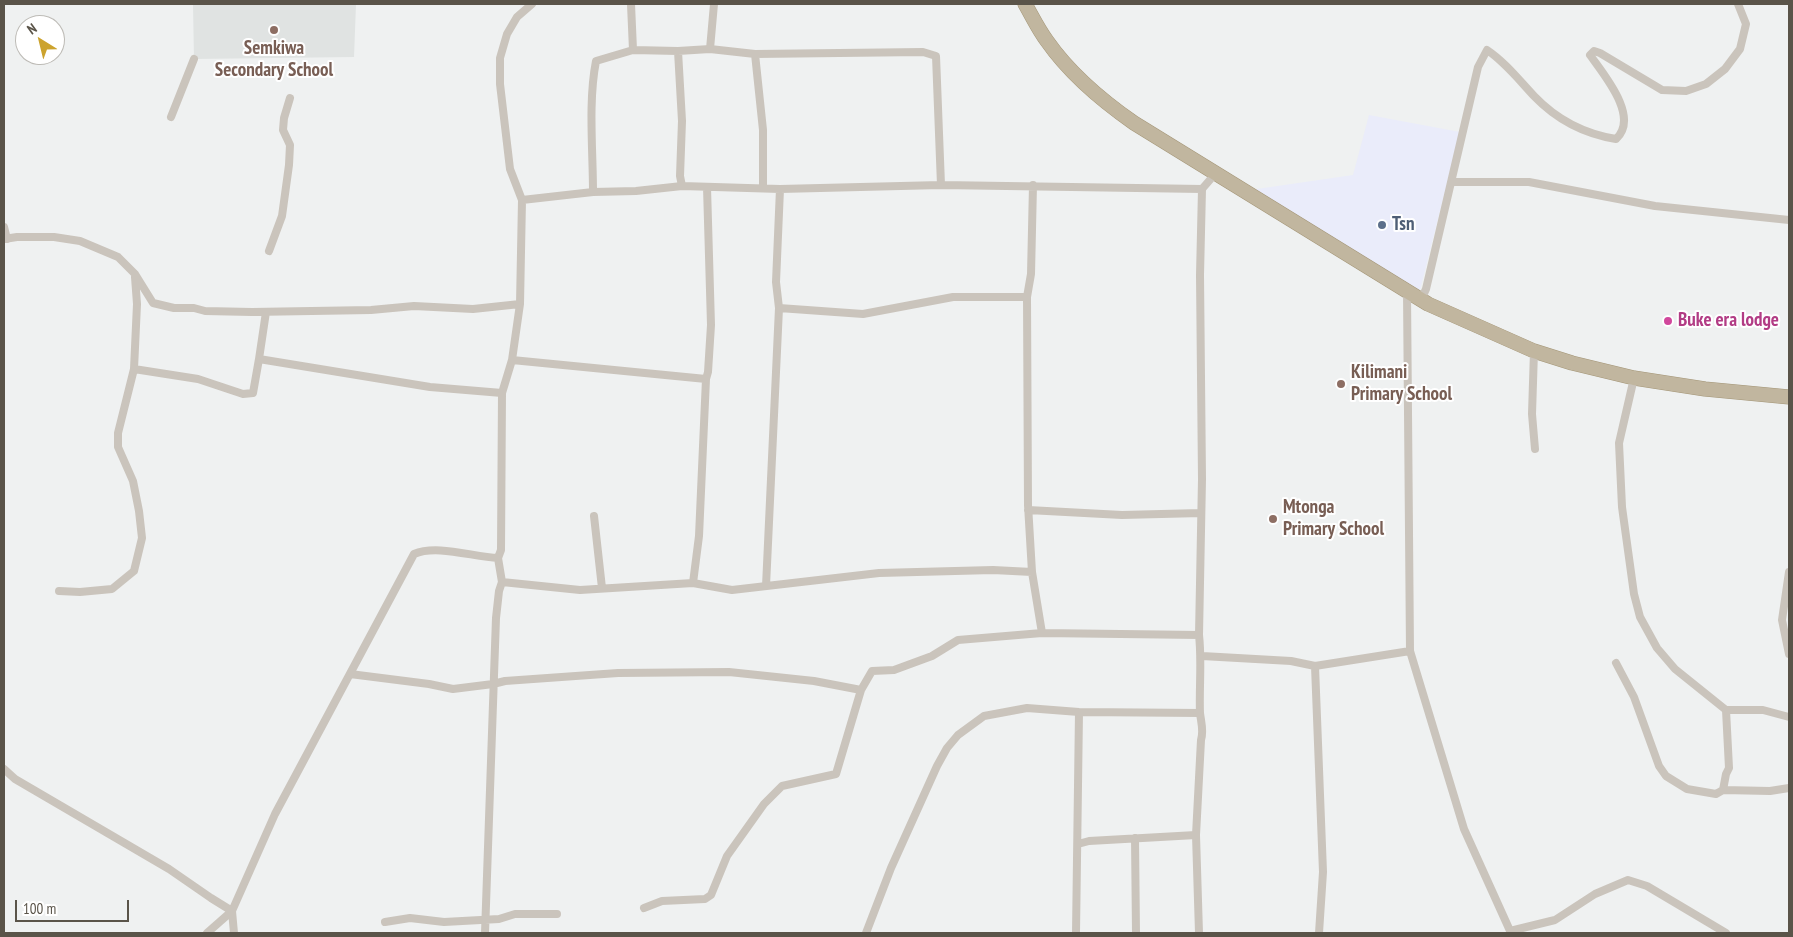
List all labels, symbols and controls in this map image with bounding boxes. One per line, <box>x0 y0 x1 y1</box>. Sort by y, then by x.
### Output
north arrow <box>15 15 65 65</box>
text: N <box>23 19 40 38</box>
marker: Semkiwa Secondary School <box>268 24 280 36</box>
place label: Semkiwa Secondary School <box>215 38 333 82</box>
place label: Tsn <box>1392 214 1415 236</box>
marker: Tsn <box>1376 219 1388 231</box>
place label: Buke era lodge <box>1678 310 1779 332</box>
marker: Buke era lodge <box>1662 315 1674 327</box>
place label: Kilimani Primary School <box>1351 362 1452 406</box>
marker: Kilimani Primary School <box>1335 378 1347 390</box>
place label: Mtonga Primary School <box>1283 497 1384 541</box>
marker: Mtonga Primary School <box>1267 513 1279 525</box>
scale bar <box>18 890 131 922</box>
text: 100 m <box>23 899 56 918</box>

